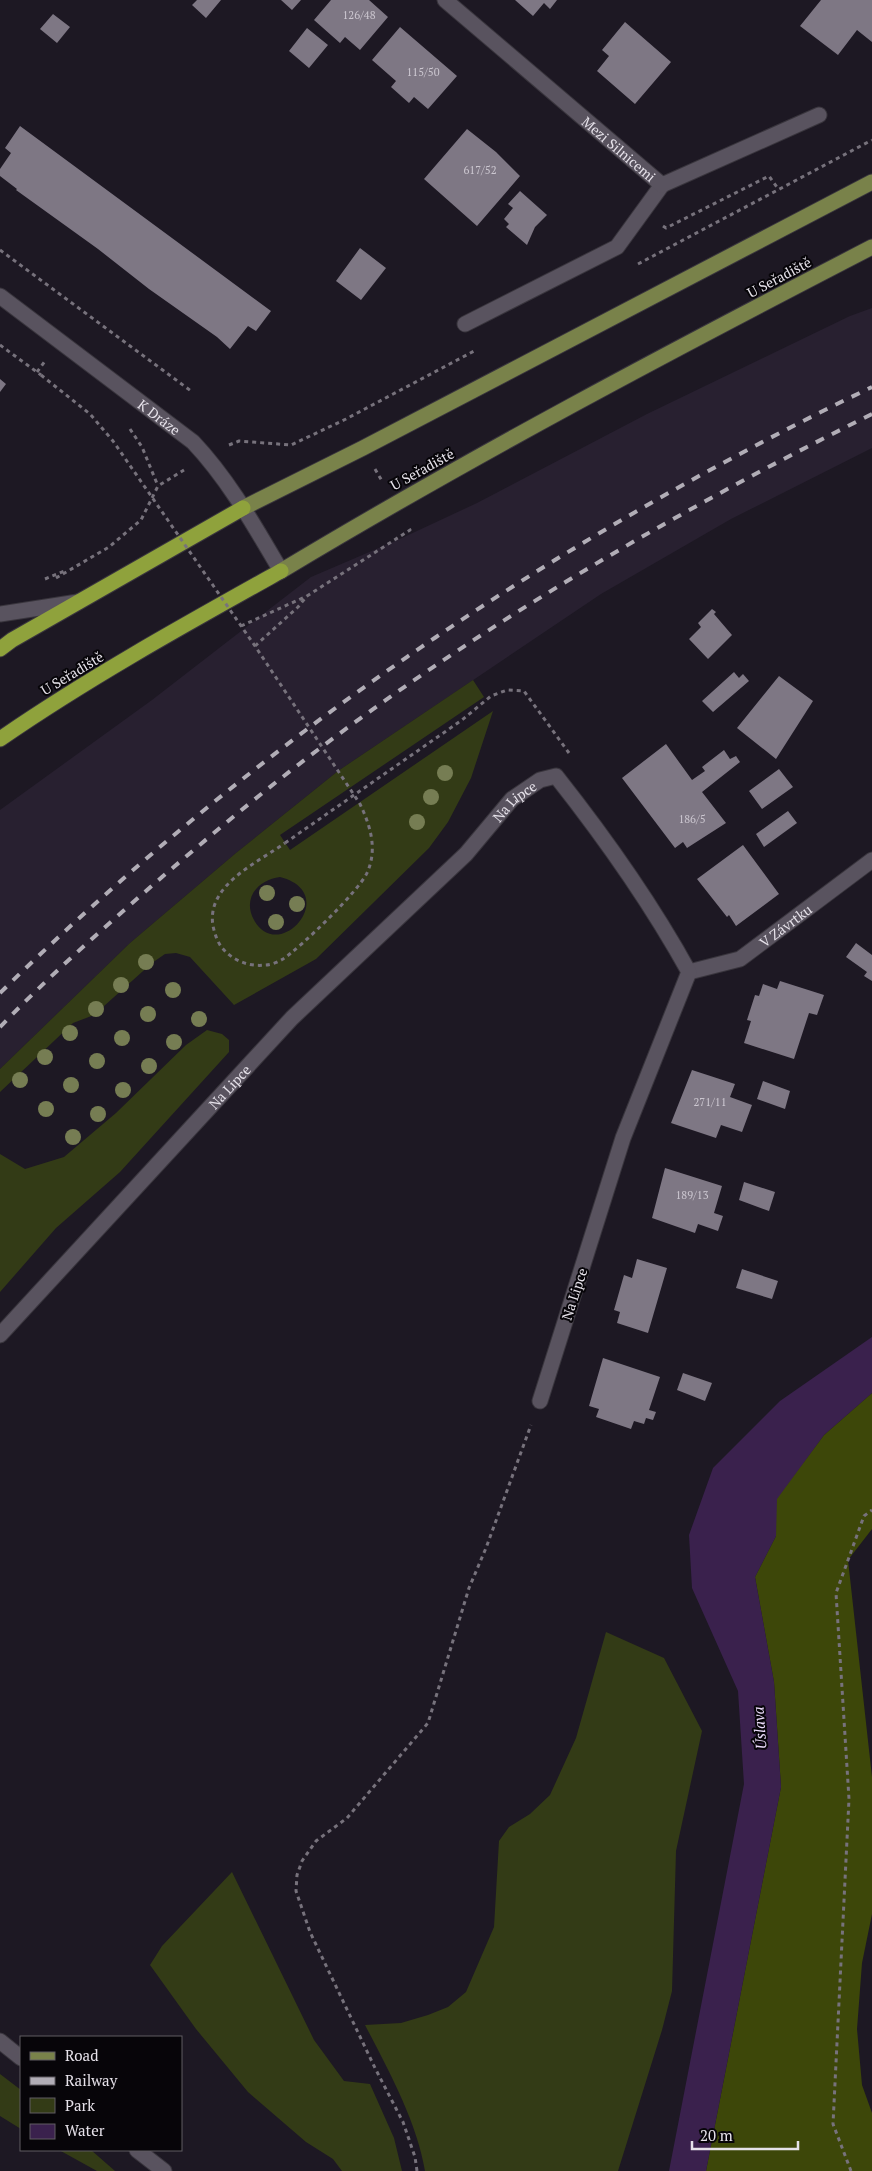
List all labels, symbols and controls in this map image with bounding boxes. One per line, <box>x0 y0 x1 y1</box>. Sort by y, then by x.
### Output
house number: 126/48 <box>342 8 376 22</box>
house number: 115/50 <box>406 65 440 79</box>
street label: Mezi Silnicemi <box>578 112 660 186</box>
house number: 617/52 <box>463 163 497 177</box>
street label: U Seřadiště <box>744 252 814 302</box>
street label: K Dráze <box>134 394 185 439</box>
street label: U Seřadiště <box>387 444 457 494</box>
street label: U Seřadiště <box>37 647 107 699</box>
street label: Na Lipce <box>488 776 540 826</box>
house number: 186/5 <box>678 812 706 826</box>
street label: V Závrtku <box>755 899 815 951</box>
street label: Na Lipce <box>204 1060 254 1113</box>
house number: 271/11 <box>693 1095 727 1109</box>
house number: 189/13 <box>675 1188 709 1202</box>
street label: Na Lipce <box>557 1265 591 1323</box>
water label: Úslava <box>748 1706 770 1750</box>
legend <box>20 2036 182 2151</box>
text: Road <box>65 2045 98 2065</box>
text: Railway <box>65 2070 118 2090</box>
text: Park <box>65 2095 95 2115</box>
scale bar <box>692 2118 798 2150</box>
text: Water <box>65 2120 105 2140</box>
text: 20 m <box>700 2125 733 2145</box>

